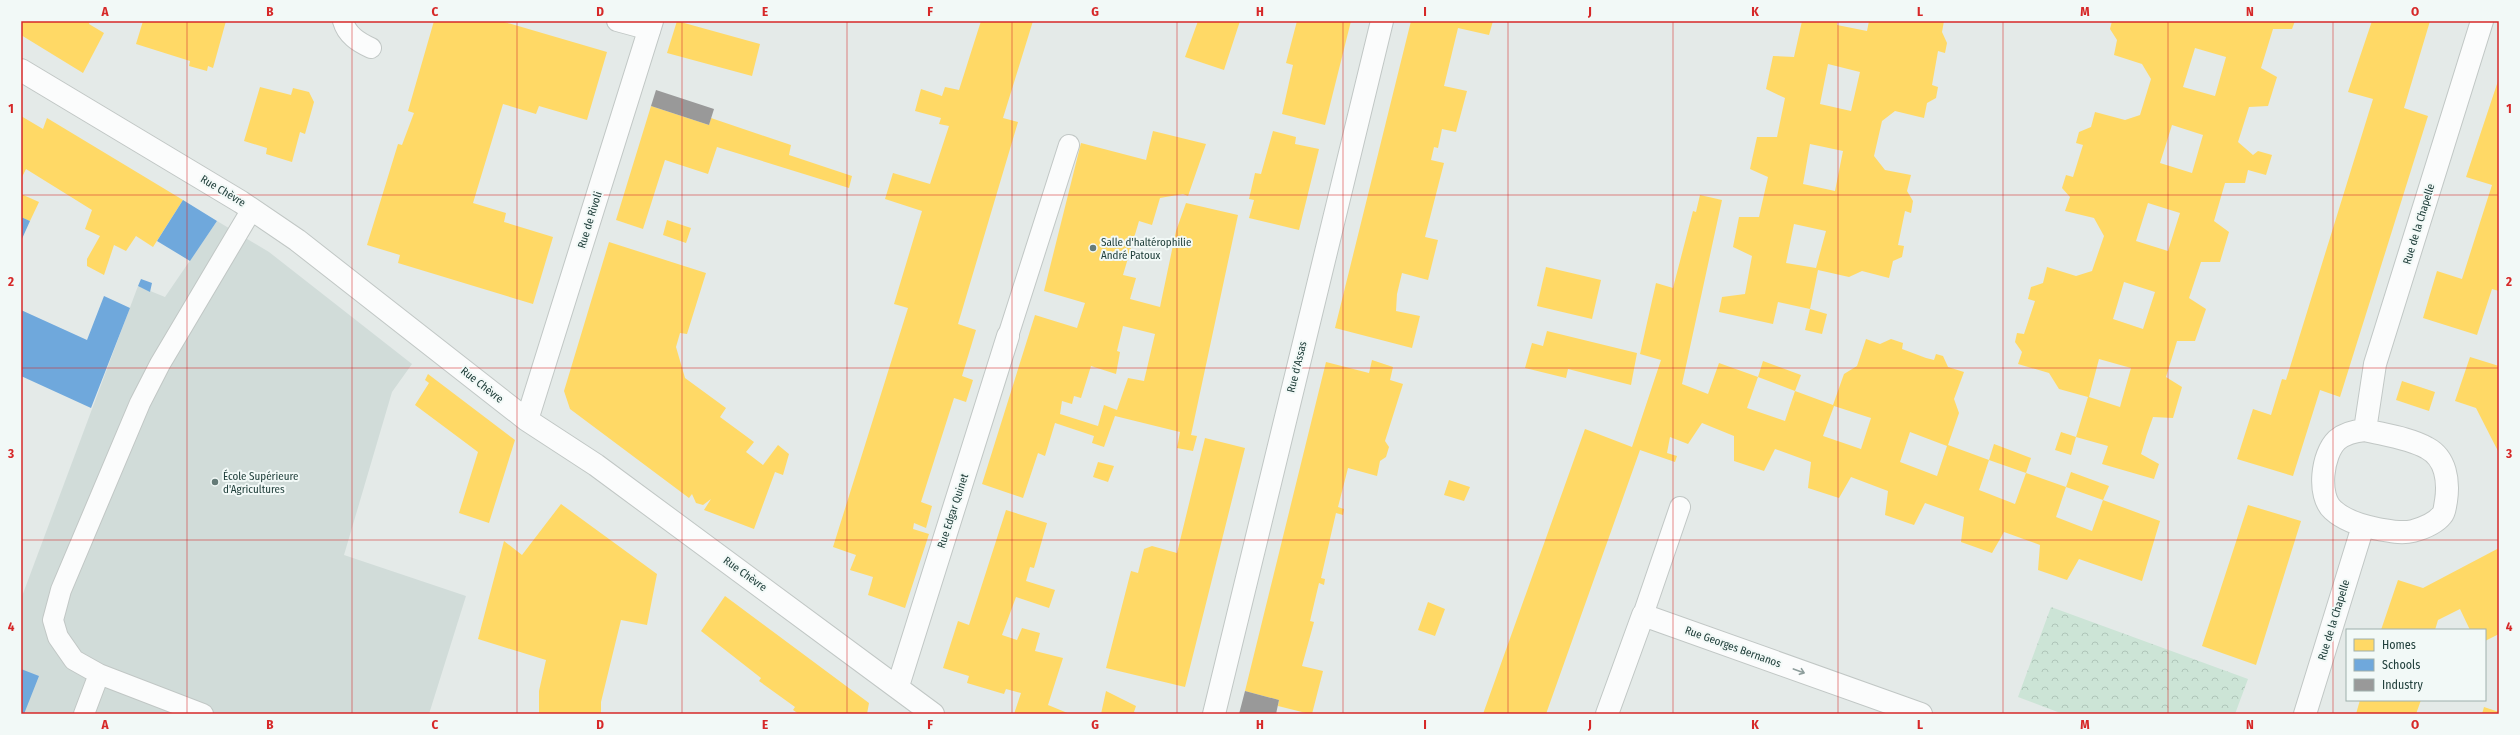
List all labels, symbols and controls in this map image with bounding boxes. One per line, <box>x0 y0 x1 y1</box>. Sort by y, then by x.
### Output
text: A <box>100 4 109 19</box>
text: B <box>266 4 274 19</box>
text: C <box>432 4 439 19</box>
text: D <box>596 4 604 19</box>
text: E <box>762 4 768 19</box>
text: F <box>927 4 933 19</box>
text: G <box>1091 4 1099 19</box>
text: H <box>1256 4 1264 19</box>
text: I <box>1423 4 1427 19</box>
text: J <box>1587 4 1592 19</box>
text: K <box>1751 4 1759 19</box>
text: L <box>1917 4 1923 19</box>
text: M <box>2080 4 2090 19</box>
text: N <box>2246 4 2254 19</box>
text: O <box>2411 4 2419 19</box>
text: 1 <box>8 101 14 116</box>
text: 1 <box>2506 101 2512 116</box>
street label: Rue Chèvre <box>198 172 248 210</box>
street label: Rue de la Chapelle <box>2401 182 2437 266</box>
street label: Rue de Rivoli <box>575 190 605 250</box>
place label: Salle d'haltérophilie André Patoux <box>1101 236 1191 262</box>
marker: Salle d'haltérophilie André Patoux <box>1088 243 1098 253</box>
text: 2 <box>7 274 14 289</box>
text: 2 <box>2505 274 2512 289</box>
street label: Rue d'Assas <box>1284 340 1310 394</box>
street label: Rue Chèvre <box>458 364 506 406</box>
text: 3 <box>7 446 14 461</box>
text: 3 <box>2505 446 2512 461</box>
place label: École Supérieure d'Agricultures <box>223 469 298 496</box>
street label: Rue Edgar Quinet <box>935 472 971 550</box>
marker: École Supérieure d'Agricultures <box>210 477 220 487</box>
street label: Rue Chèvre <box>721 554 769 594</box>
street label: Rue de la Chapelle <box>2316 578 2352 662</box>
text: 4 <box>8 619 15 634</box>
text: 4 <box>2506 619 2513 634</box>
street label: Rue Georges Bernanos <box>1683 624 1783 671</box>
legend <box>2346 629 2486 701</box>
text: Homes <box>2382 638 2416 652</box>
text: Schools <box>2382 658 2420 672</box>
one-way arrow <box>1793 667 1805 675</box>
text: Industry <box>2382 678 2423 692</box>
text: A <box>100 717 109 732</box>
text: B <box>266 717 274 732</box>
text: C <box>432 717 439 732</box>
text: D <box>596 717 604 732</box>
text: E <box>762 717 768 732</box>
text: F <box>927 717 933 732</box>
text: G <box>1091 717 1099 732</box>
text: H <box>1256 717 1264 732</box>
text: I <box>1423 717 1427 732</box>
text: J <box>1587 717 1592 732</box>
text: K <box>1751 717 1759 732</box>
text: L <box>1917 717 1923 732</box>
text: M <box>2080 717 2090 732</box>
text: N <box>2246 717 2254 732</box>
text: O <box>2411 717 2419 732</box>

